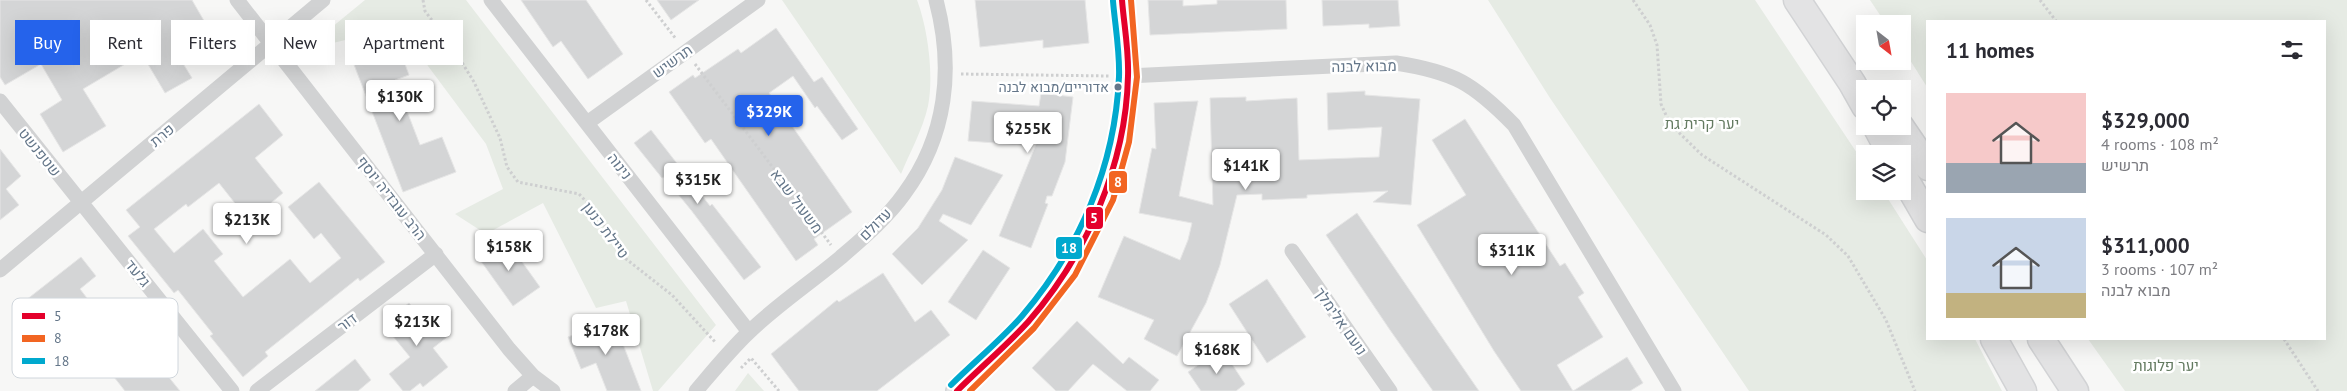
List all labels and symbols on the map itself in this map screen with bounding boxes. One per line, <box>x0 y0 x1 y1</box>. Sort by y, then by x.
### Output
north arrow <box>1856 15 1911 70</box>
street label: תרשיש <box>648 40 696 82</box>
street label: מבוא לבנה <box>1331 56 1397 76</box>
place label: אדוריים/מבוא לבנה <box>998 78 1109 96</box>
pin: $130K <box>365 80 435 122</box>
marker: אדוריים/מבוא לבנה <box>1113 82 1123 92</box>
pin: $329K <box>734 94 804 137</box>
pin: $255K <box>993 112 1063 154</box>
park label: יער קרית גת <box>1665 114 1739 133</box>
street label: פרת <box>146 119 178 151</box>
street label: שטפנשט <box>15 124 65 180</box>
pin: $141K <box>1211 148 1281 191</box>
street label: נינוה <box>604 149 636 183</box>
street label: הרב עובדיה יוסף <box>353 152 431 244</box>
pin: $315K <box>663 162 733 205</box>
street label: משעול שבא <box>767 165 827 237</box>
line badge: 8 <box>1108 170 1128 194</box>
text: 8 <box>1114 173 1122 191</box>
street label: טיילת כנען <box>579 198 633 262</box>
pin: $213K <box>212 202 282 245</box>
street label: עדולם <box>855 204 895 244</box>
line badge: 5 <box>1085 206 1104 230</box>
text: 5 <box>1090 209 1098 227</box>
pin: $158K <box>474 230 544 272</box>
pin: $311K <box>1477 234 1547 276</box>
line badge: 18 <box>1055 236 1083 260</box>
text: 18 <box>1061 239 1077 257</box>
street label: גלעד <box>121 255 155 291</box>
street label: נועם אלימלך <box>1311 283 1371 359</box>
legend <box>12 298 178 378</box>
pin: $213K <box>382 304 452 347</box>
text: 5 <box>54 307 62 325</box>
street label: דור <box>333 308 361 335</box>
pin: $178K <box>571 314 641 356</box>
text: 8 <box>54 329 62 347</box>
pin: $168K <box>1182 332 1252 375</box>
text: 18 <box>54 352 69 370</box>
park label: יער פלוגות <box>2133 356 2199 375</box>

